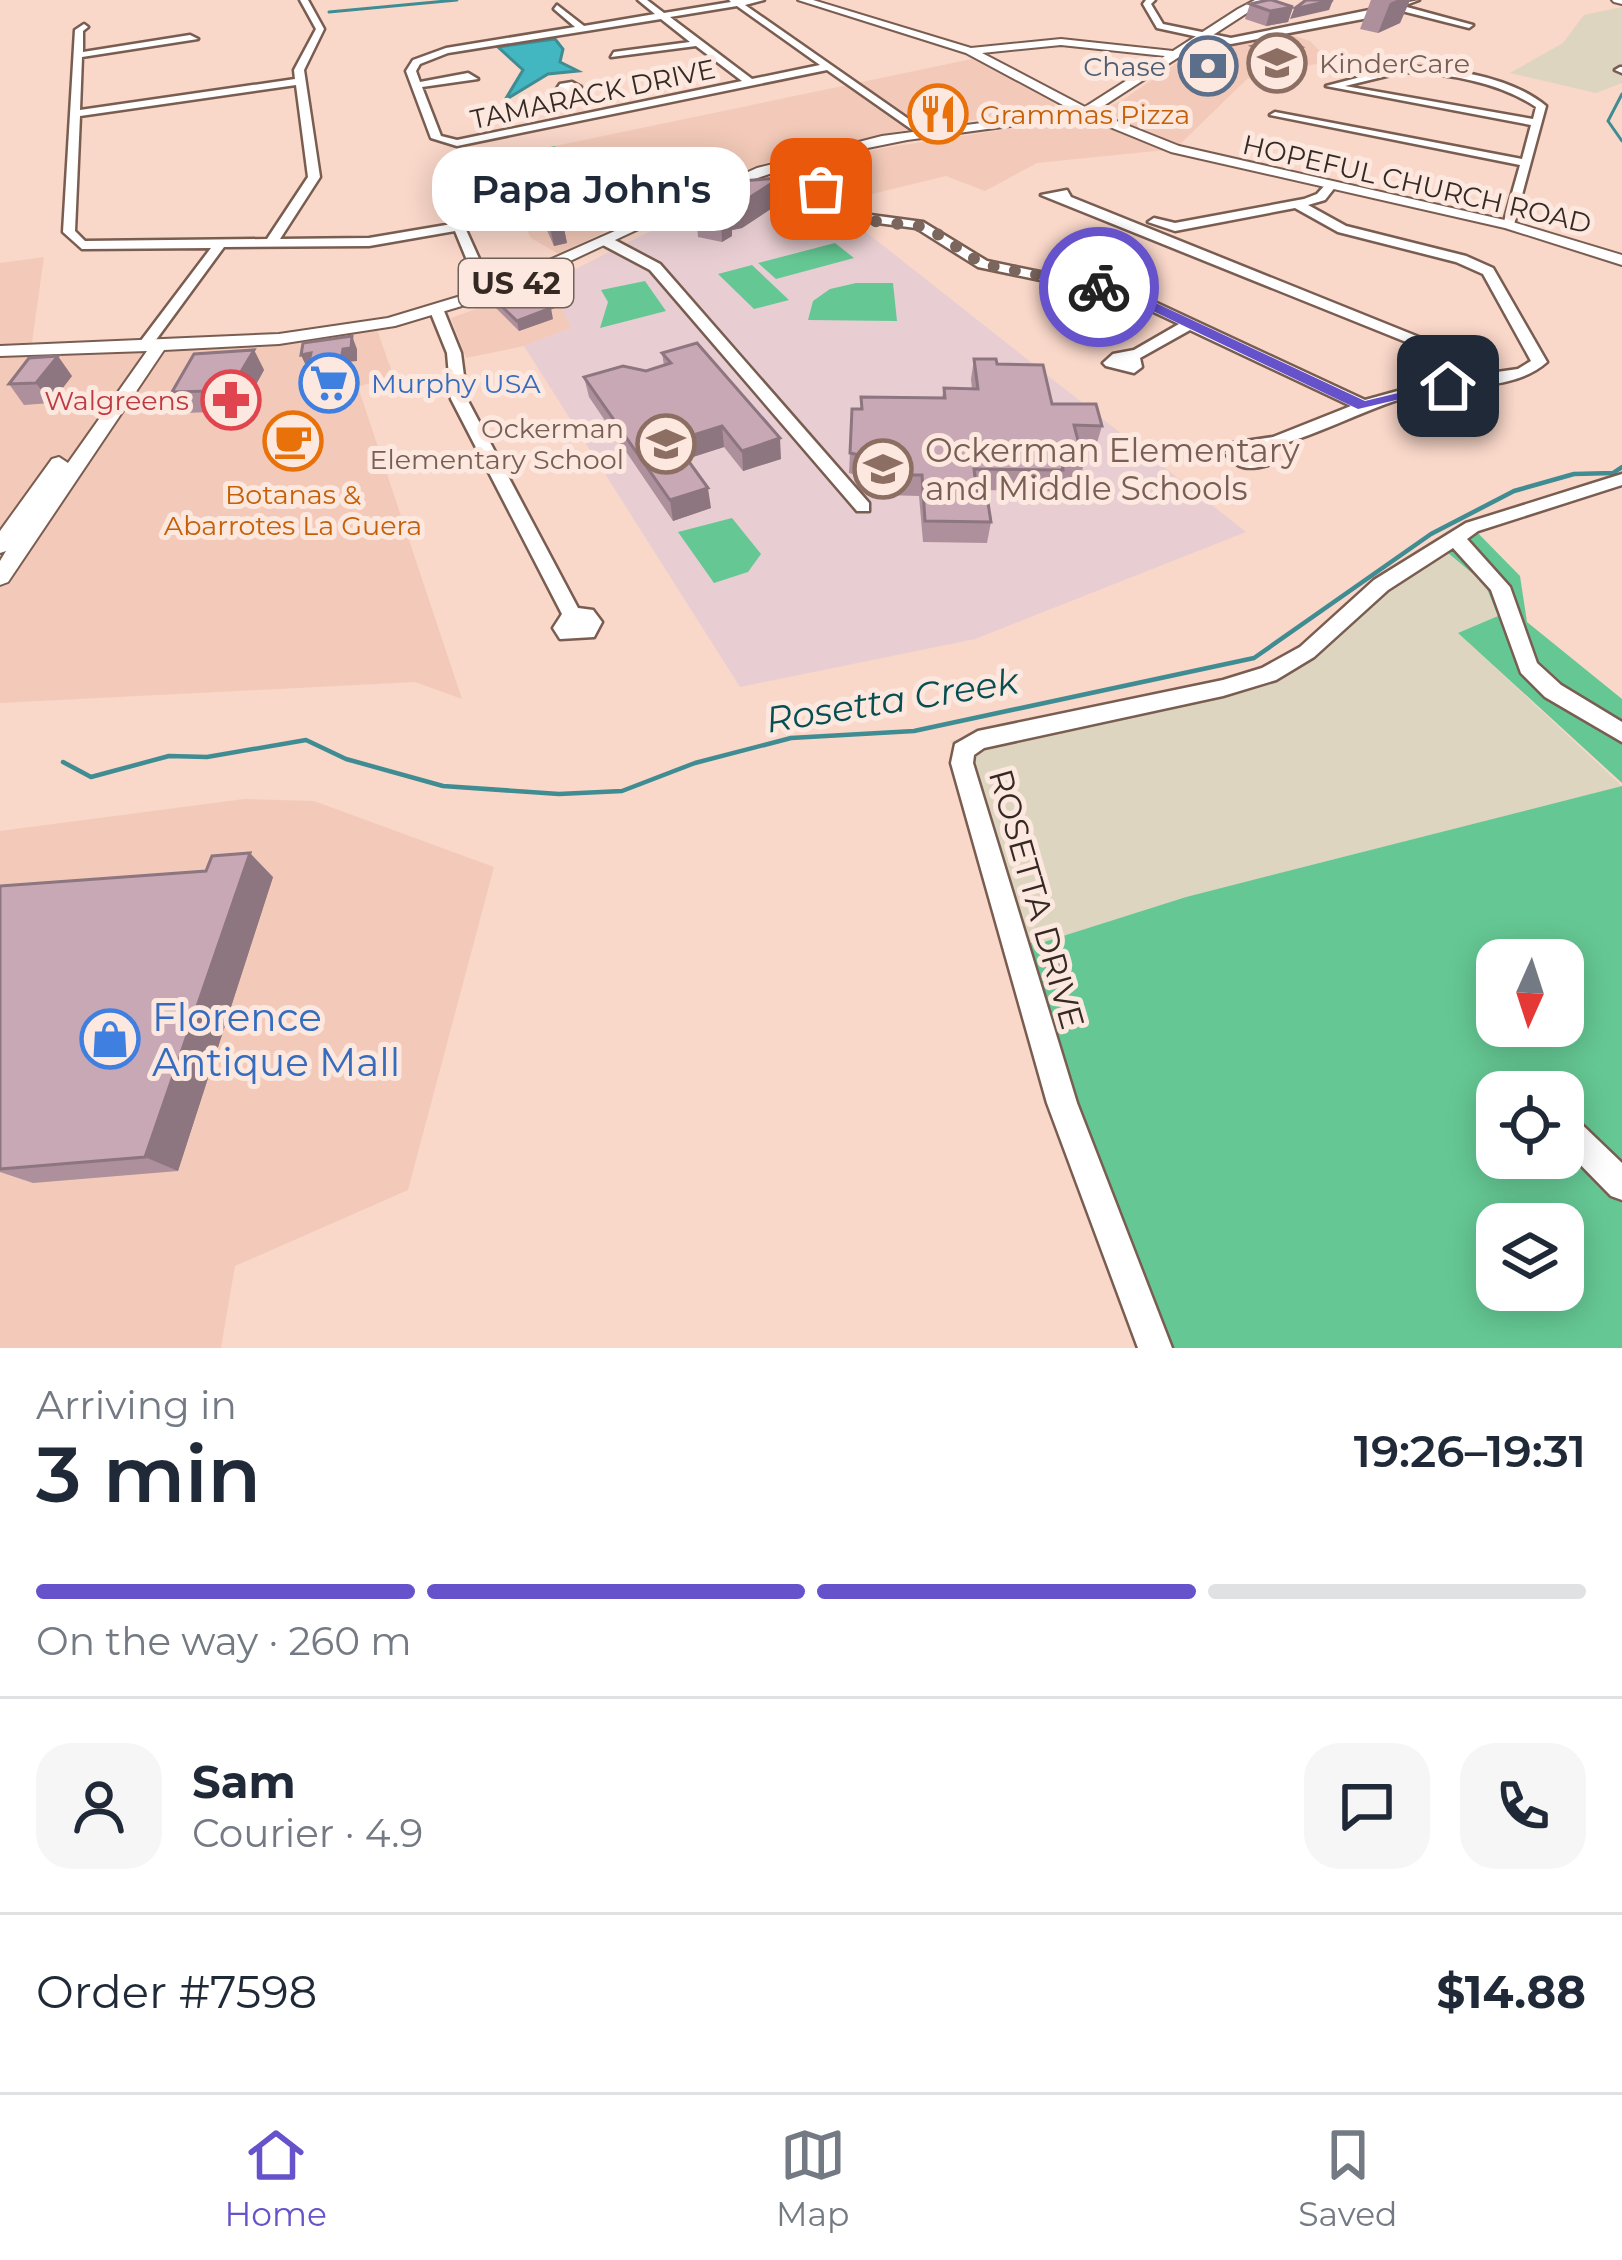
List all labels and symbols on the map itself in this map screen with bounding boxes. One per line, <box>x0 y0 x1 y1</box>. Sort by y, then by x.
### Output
school or university icon: KinderCare <box>1246 32 1308 94</box>
bank icon: Chase <box>1177 35 1239 97</box>
place label: KinderCare <box>1319 47 1470 80</box>
place label: Chase <box>1083 50 1166 83</box>
street label: TAMARACK DRIVE <box>468 52 718 136</box>
restaurant icon: Grammas Pizza <box>907 83 969 145</box>
place label: Grammas Pizza <box>980 98 1190 131</box>
street label: HOPEFUL CHURCH ROAD <box>1239 128 1595 240</box>
pin <box>770 138 872 240</box>
callout: Papa John's <box>431 147 749 231</box>
courier <box>1039 227 1159 347</box>
road number: US 42 <box>459 259 573 307</box>
pin <box>1397 335 1499 437</box>
supermarket icon: Murphy USA <box>298 352 360 414</box>
place label: Murphy USA <box>371 367 541 400</box>
pharmacy icon: Walgreens <box>200 369 262 431</box>
place label: Walgreens <box>44 384 189 417</box>
cafe icon: Botanas & Abarrotes La Guera <box>262 410 324 472</box>
place label: Ockerman Elementary School <box>369 412 624 476</box>
school or university icon: Ockerman Elementary School <box>635 413 697 475</box>
place label: Ockerman Elementary and Middle Schools <box>925 430 1300 508</box>
school or university icon: Ockerman Elementary and Middle Schools <box>852 438 914 500</box>
place label: Botanas & Abarrotes La Guera <box>164 478 422 542</box>
water label: Rosetta Creek <box>763 658 1023 742</box>
street label: ROSETTA DRIVE <box>981 764 1093 1034</box>
north arrow <box>1476 939 1584 1047</box>
place label: Florence Antique Mall <box>152 993 400 1086</box>
shop icon: Florence Antique Mall <box>79 1008 141 1070</box>

